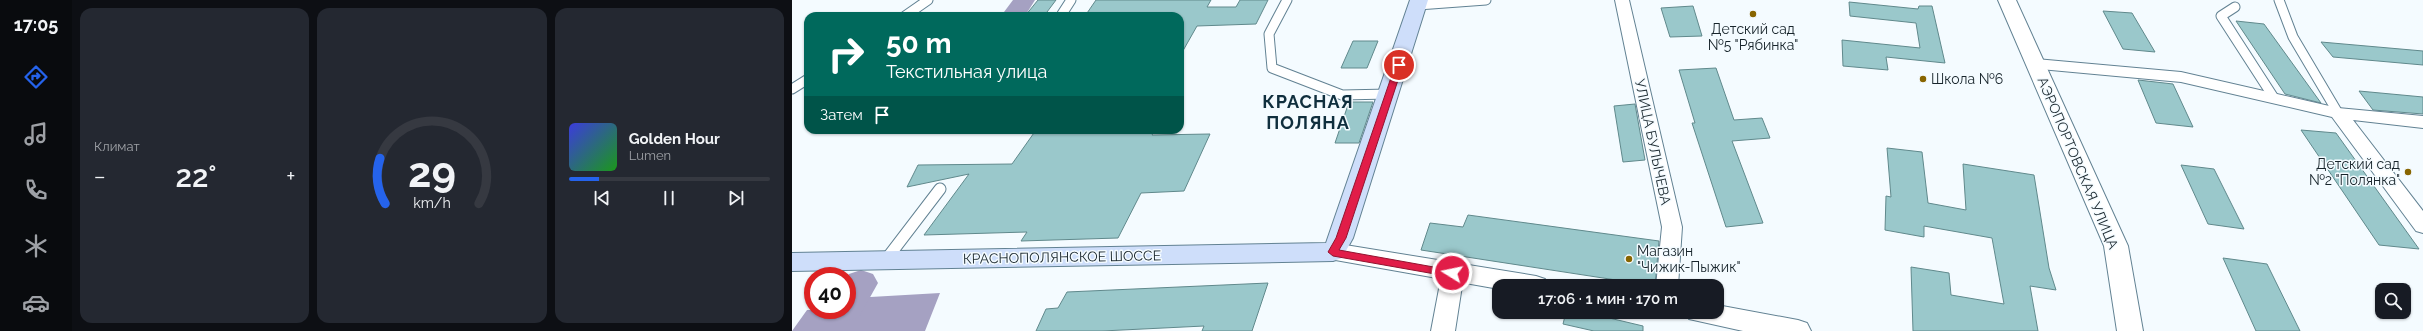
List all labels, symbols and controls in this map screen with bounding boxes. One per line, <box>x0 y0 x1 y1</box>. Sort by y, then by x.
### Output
marker: Детский сад №5 "Рябинка" <box>1748 9 1758 19</box>
text: 17:05 <box>14 14 58 35</box>
place label: Детский сад №5 "Рябинка" <box>1708 21 1798 53</box>
text: 50 m <box>886 27 952 60</box>
icon: right <box>820 28 872 80</box>
pin <box>1382 48 1416 82</box>
icon: arrive <box>1388 54 1410 76</box>
text: Текстильная улица <box>886 61 1047 82</box>
icon: directions <box>22 63 50 91</box>
place label: Школа №6 <box>1931 71 2003 87</box>
marker: Школа №6 <box>1918 74 1928 84</box>
street label: АЭРОПОРТОВСКАЯ УЛИЦА <box>2034 75 2122 252</box>
street label: УЛИЦА БУЛЫЧЕВА <box>1632 78 1674 207</box>
district label: КРАСНАЯ ПОЛЯНА <box>1262 91 1354 133</box>
icon: arrive <box>871 104 893 126</box>
text: Затем <box>820 106 863 124</box>
icon: music <box>22 120 50 148</box>
text: Golden Hour <box>629 130 720 148</box>
text: Климат <box>94 139 140 154</box>
text: 29 <box>408 147 456 196</box>
text: Lumen <box>629 148 671 163</box>
place label: Детский сад №2 "Полянка" <box>2309 156 2400 188</box>
text: 22° <box>176 159 217 194</box>
text: − <box>94 163 106 189</box>
text: + <box>286 163 295 189</box>
marker: Детский сад №2 "Полянка" <box>2403 167 2413 177</box>
icon: phone <box>22 176 50 204</box>
icon: previous <box>591 187 613 209</box>
icon: pause <box>658 187 680 209</box>
icon: next <box>725 187 747 209</box>
text: km/h <box>413 194 451 210</box>
icon: climate <box>22 232 50 260</box>
place label: Магазин "Чижик-Пыжик" <box>1637 243 1741 275</box>
street label: КРАСНОПОЛЯНСКОЕ ШОССЕ <box>963 247 1161 267</box>
position arrow <box>1431 252 1473 294</box>
marker: Магазин "Чижик-Пыжик" <box>1624 254 1634 264</box>
speed limit sign: 40 <box>804 267 856 319</box>
map controls <box>2375 283 2411 319</box>
button: search <box>2375 283 2411 319</box>
icon: car <box>22 289 50 317</box>
text: 17:06 · 1 мин · 170 m <box>1538 290 1678 308</box>

